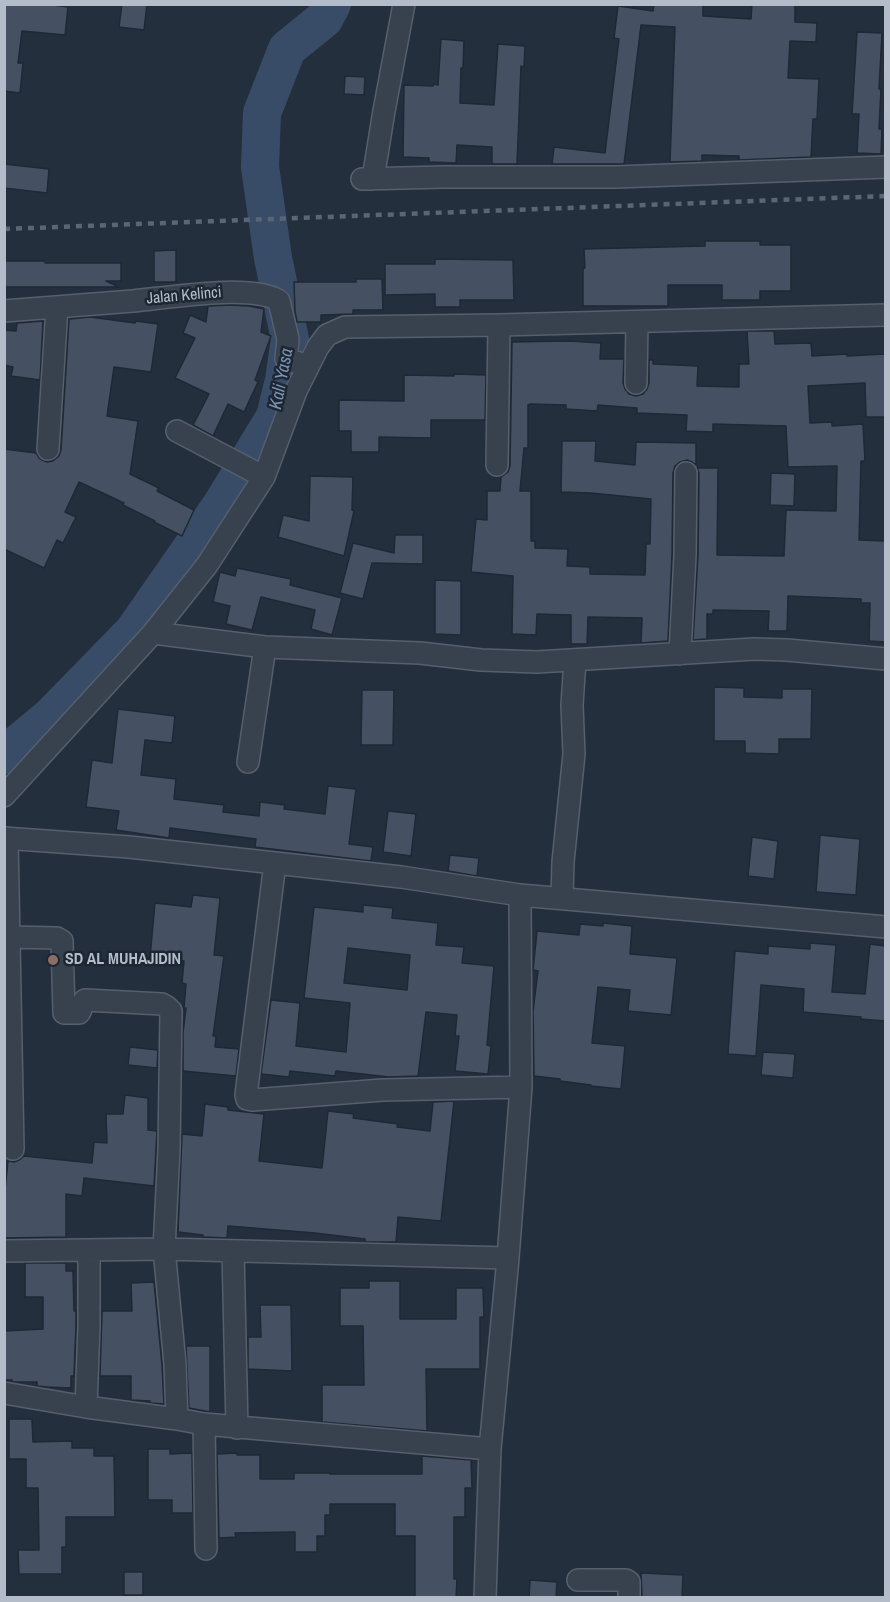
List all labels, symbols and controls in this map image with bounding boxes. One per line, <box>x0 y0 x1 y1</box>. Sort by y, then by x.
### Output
street label: Jalan Kelinci <box>146 283 222 309</box>
water label: Kali Yasa <box>265 347 299 411</box>
place label: SD AL MUHAJIDIN <box>65 950 181 970</box>
marker: SD AL MUHAJIDIN <box>46 953 60 967</box>

